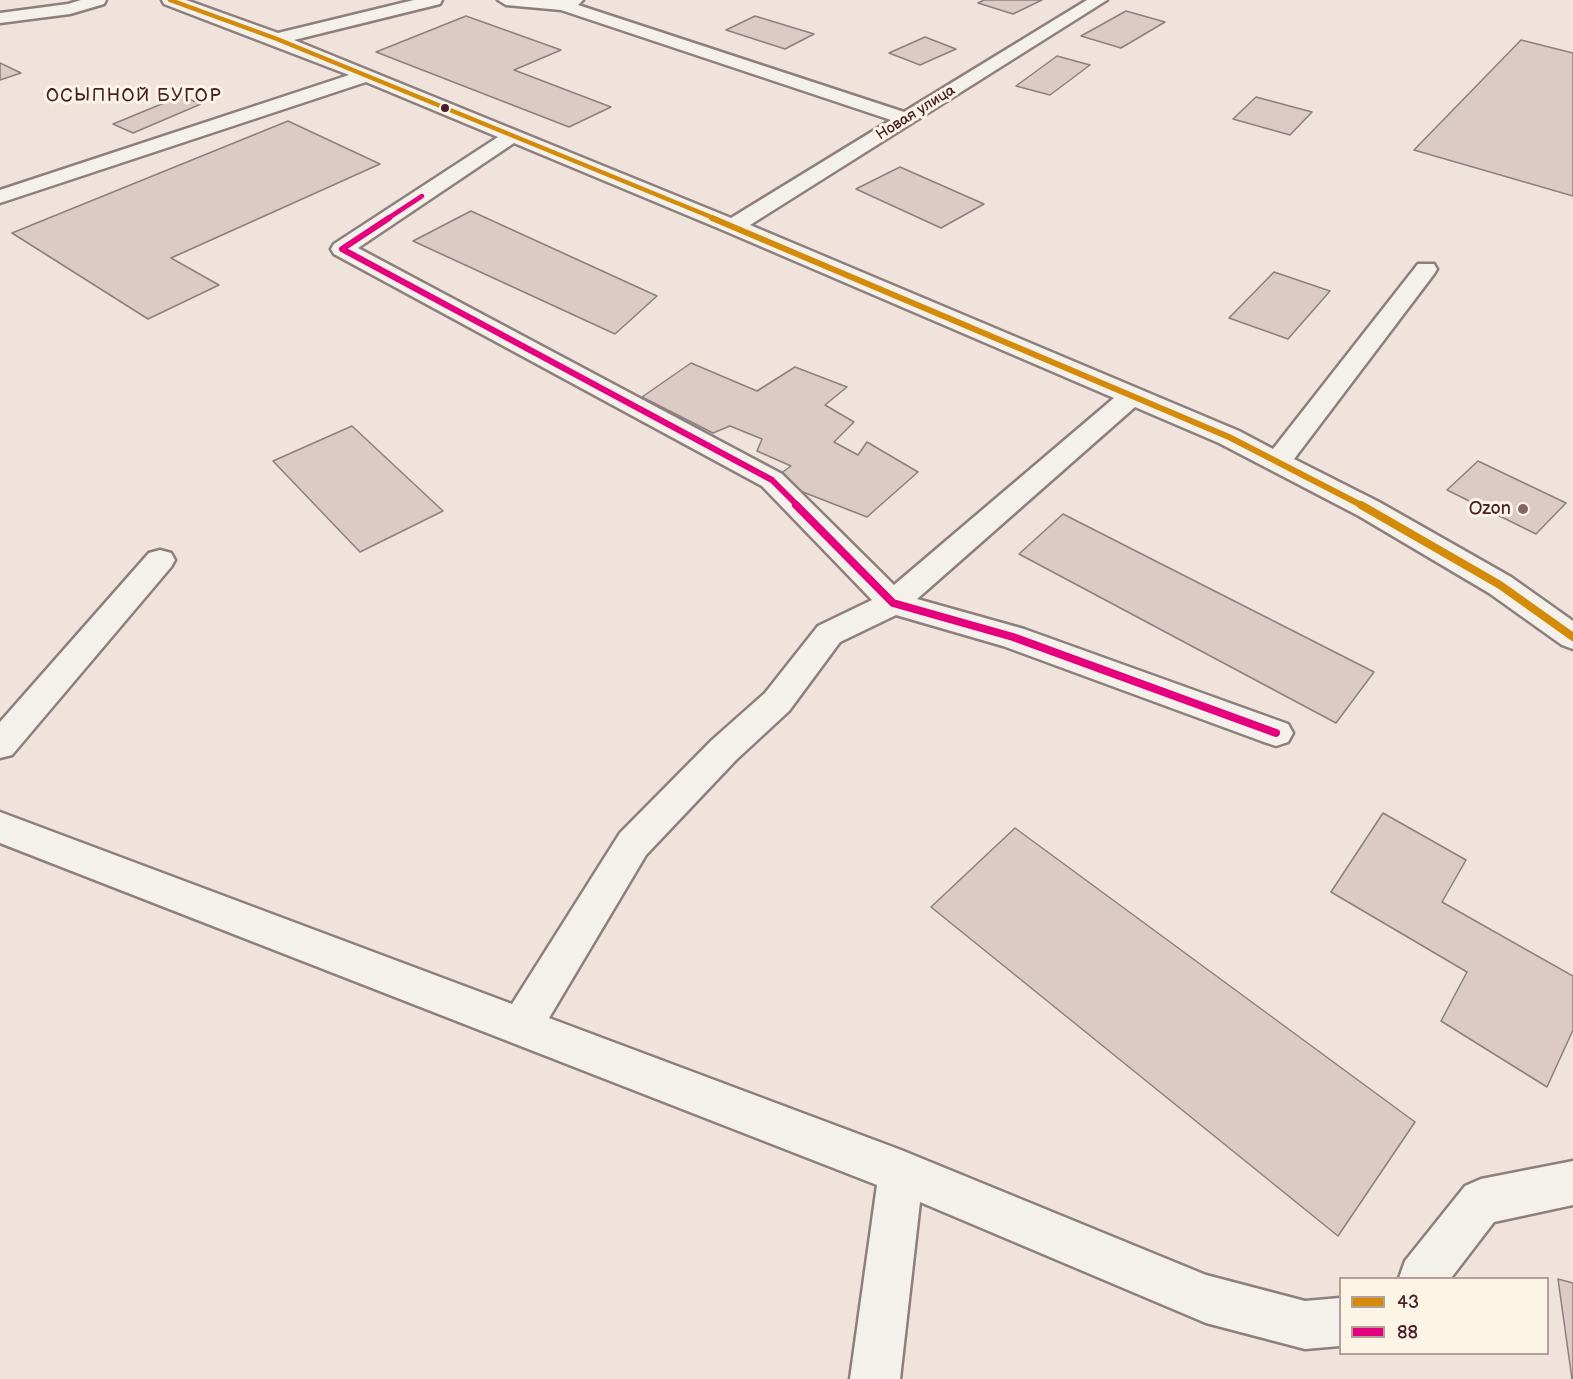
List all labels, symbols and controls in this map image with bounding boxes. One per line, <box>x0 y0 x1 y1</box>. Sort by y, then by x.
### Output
street label: Новая улица <box>873 82 959 144</box>
district label: ОСЫПНОЙ БУГОР <box>46 85 222 107</box>
unlabelled marker <box>439 102 451 114</box>
place label: Ozon <box>1469 498 1511 520</box>
marker: Ozon <box>1516 502 1530 516</box>
legend <box>1339 1277 1549 1355</box>
text: 43 <box>1397 1292 1419 1313</box>
text: 88 <box>1397 1322 1418 1343</box>

